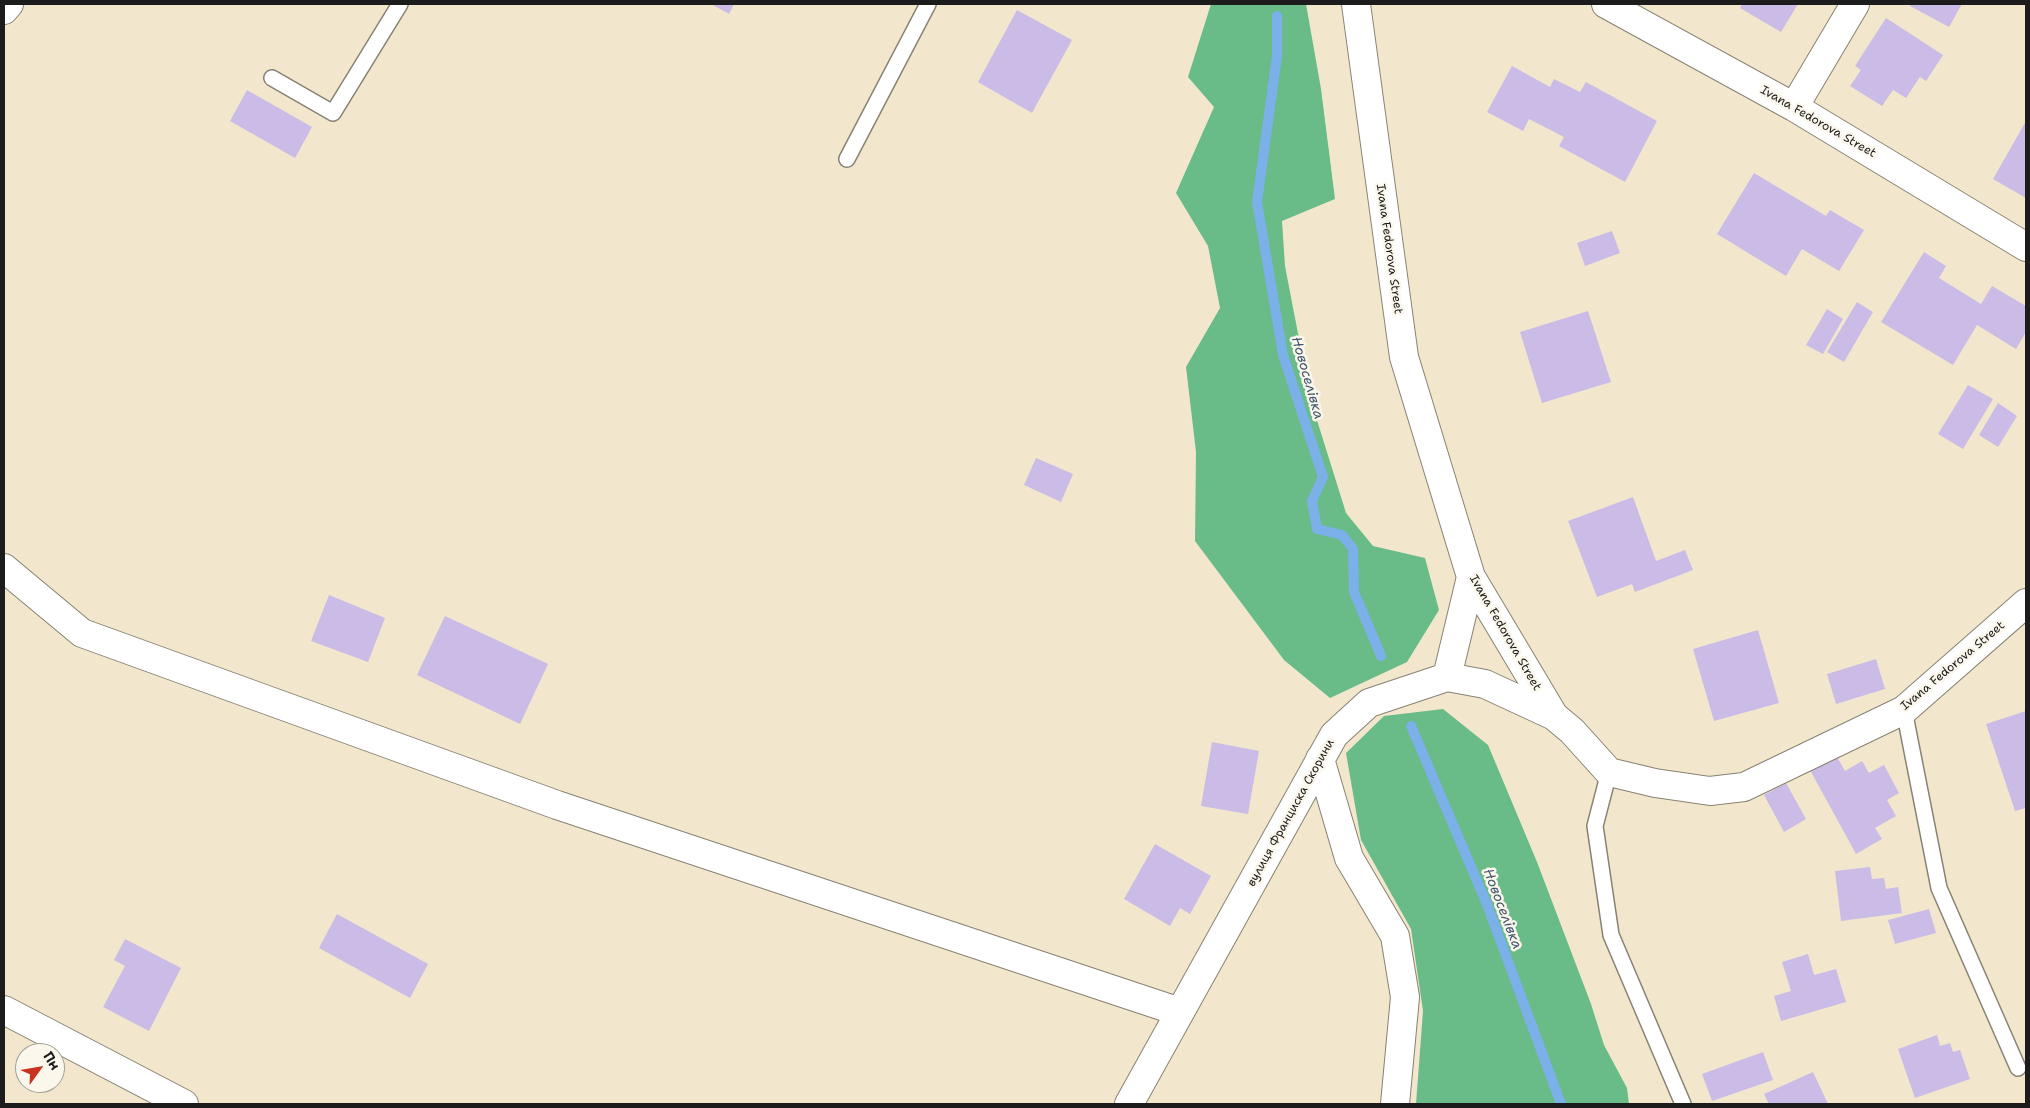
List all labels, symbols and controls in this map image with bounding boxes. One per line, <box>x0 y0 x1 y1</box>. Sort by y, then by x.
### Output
street label: Ivana Fedorova Street <box>1758 83 1878 161</box>
street label: Ivana Fedorova Street <box>1373 183 1405 315</box>
water label: Новоселівка <box>1287 335 1327 421</box>
street label: Ivana Fedorova Street <box>1466 573 1544 693</box>
street label: Ivana Fedorova Street <box>1898 618 2008 714</box>
street label: вулиця Франциска Скорини <box>1244 737 1338 889</box>
water label: Новоселівка <box>1479 866 1525 952</box>
north arrow <box>15 1043 65 1093</box>
text: Пн <box>39 1048 64 1073</box>

